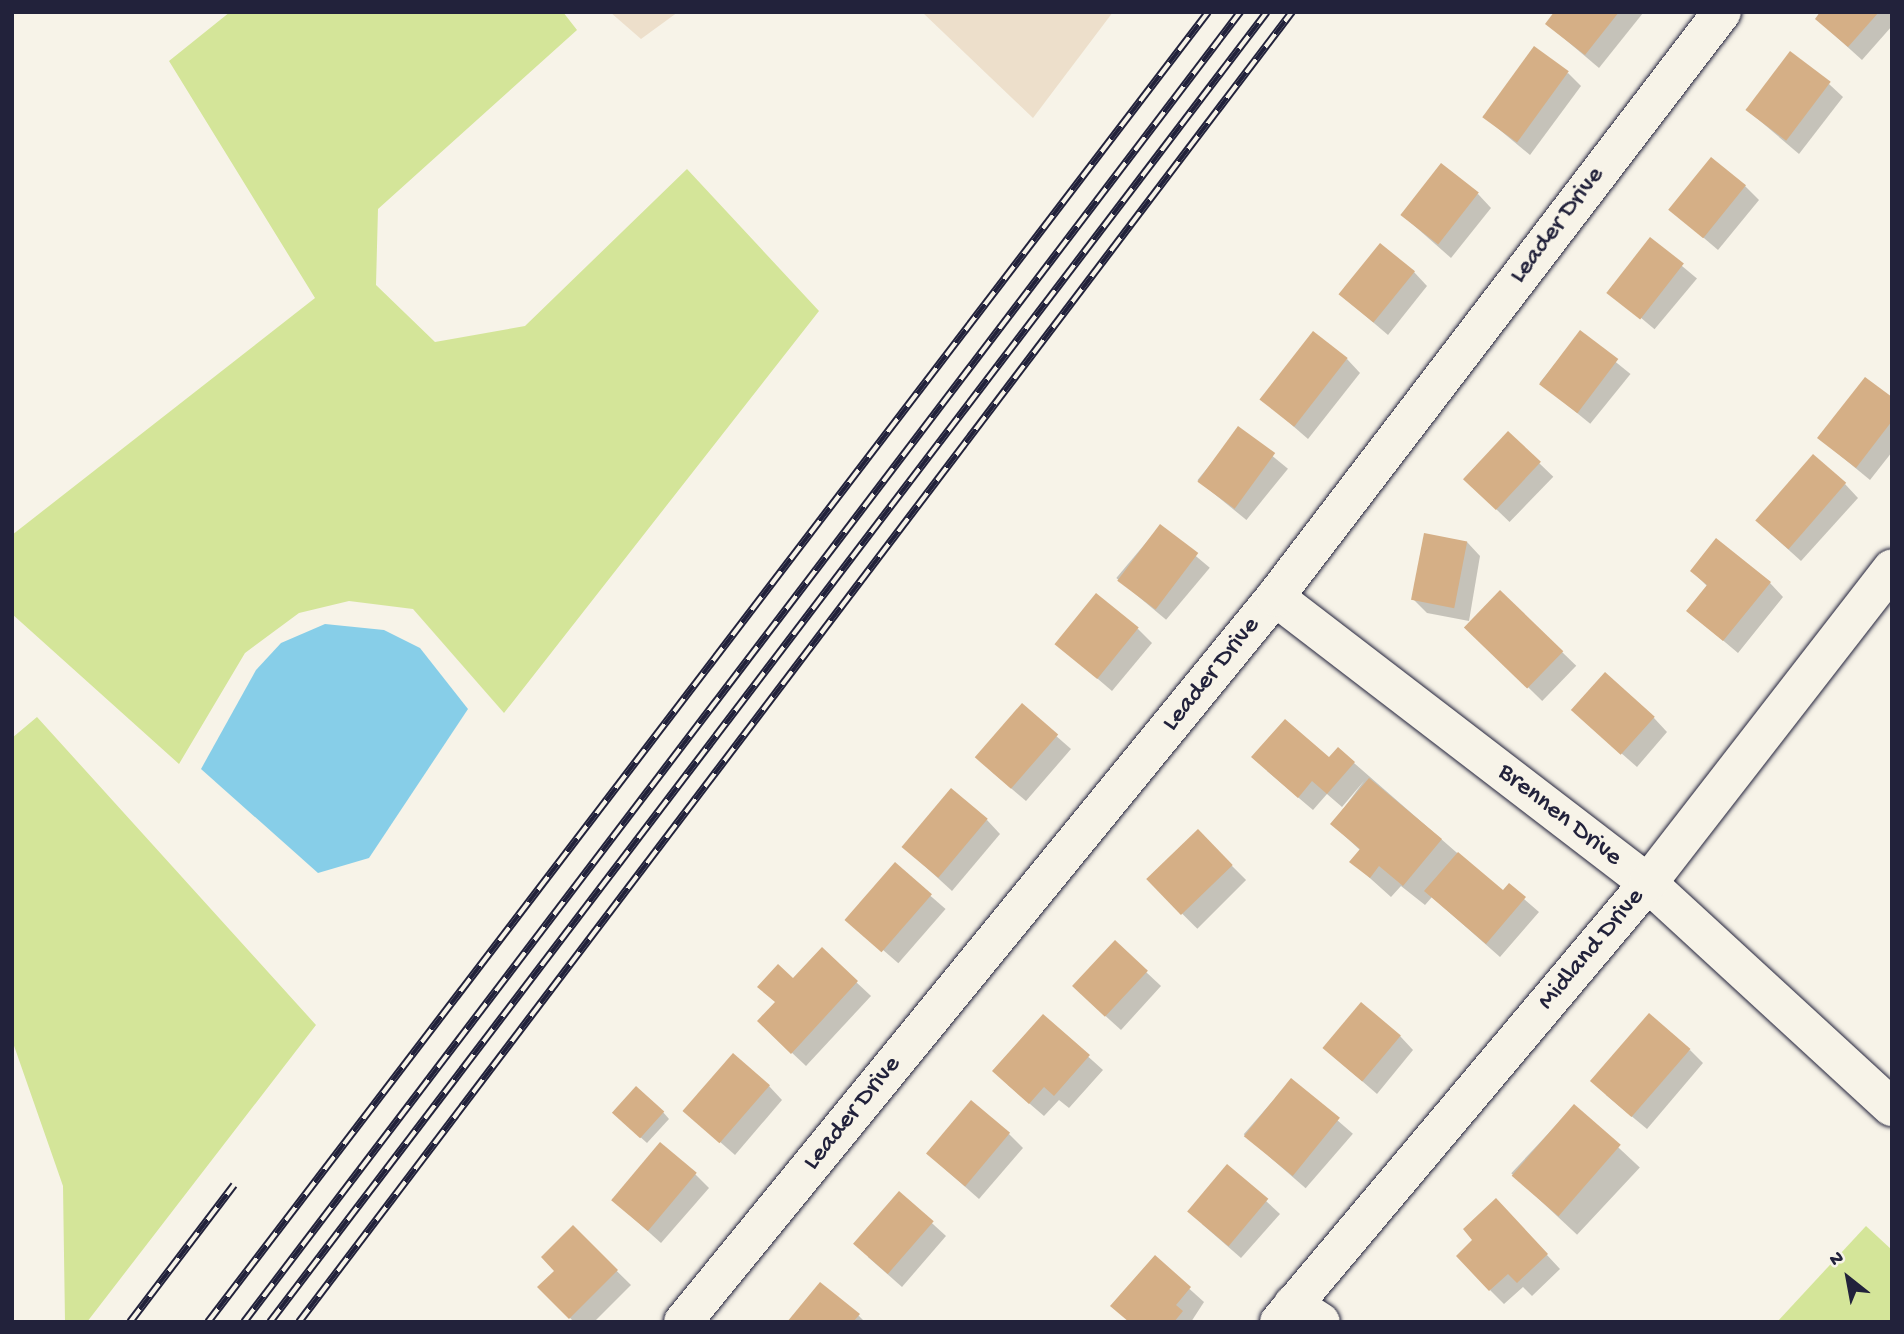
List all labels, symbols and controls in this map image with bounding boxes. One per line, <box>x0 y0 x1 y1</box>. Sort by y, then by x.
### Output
street label: Leader Drive <box>1504 161 1612 291</box>
street label: Leader Drive <box>1156 612 1268 738</box>
street label: Brennen Drive <box>1491 758 1627 874</box>
street label: Midland Drive <box>1532 883 1652 1017</box>
street label: Leader Drive <box>797 1051 909 1177</box>
north arrow <box>1813 1243 1883 1313</box>
text: N <box>1826 1247 1848 1273</box>

